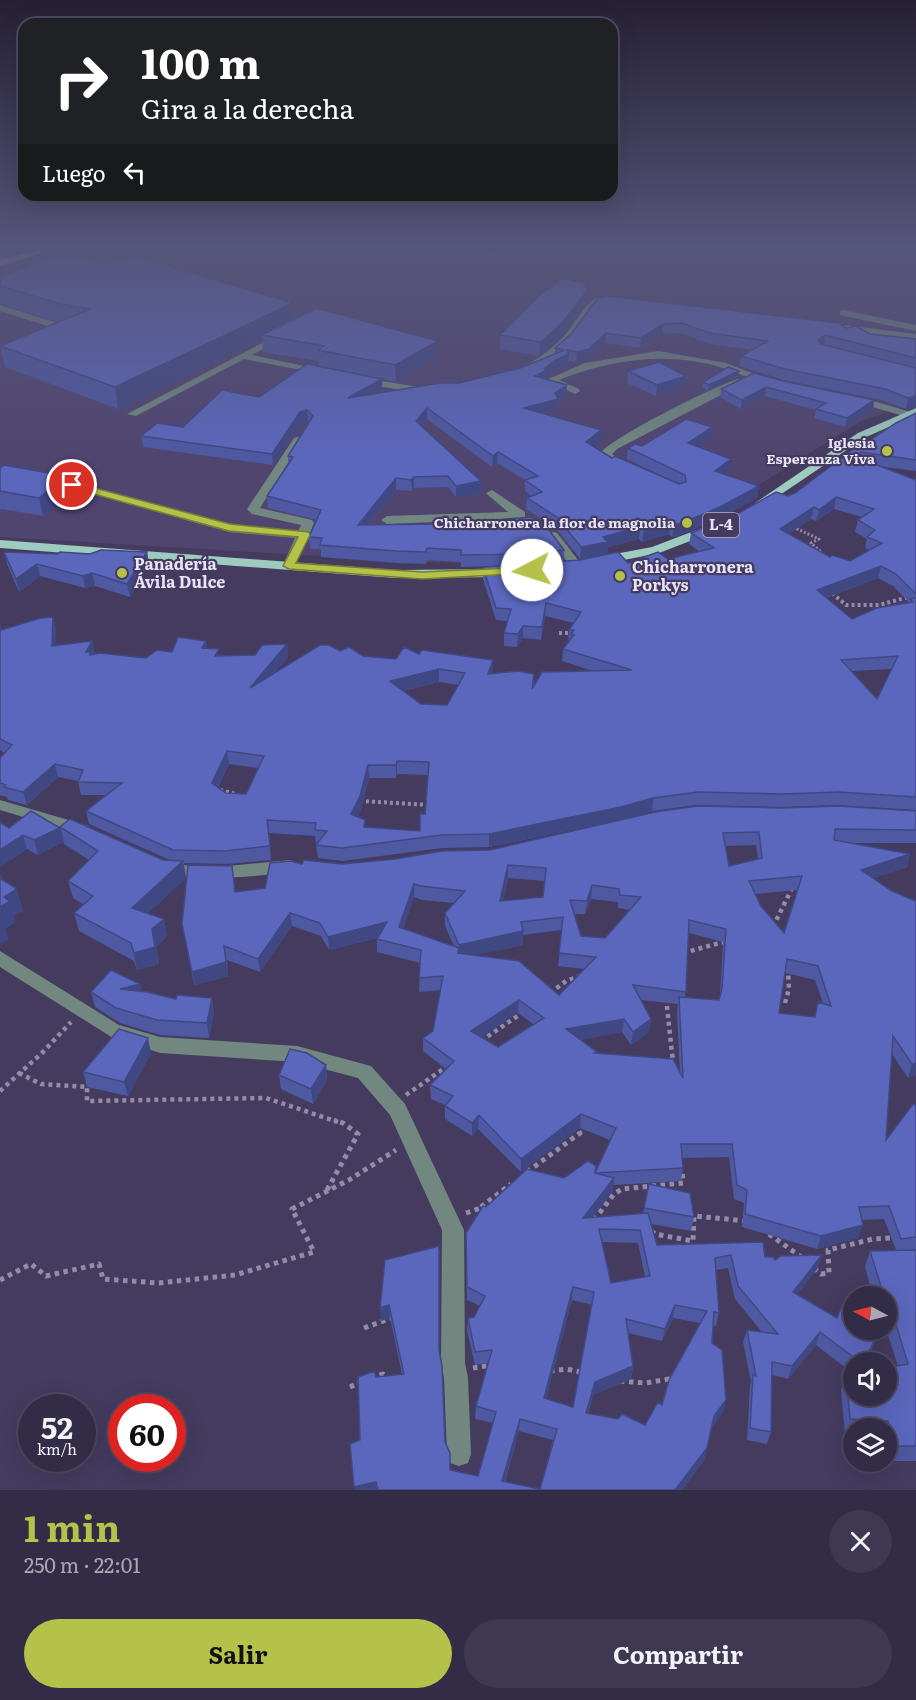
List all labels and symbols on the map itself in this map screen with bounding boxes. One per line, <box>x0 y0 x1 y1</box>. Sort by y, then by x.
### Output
place label: Iglesia Esperanza Viva <box>766 432 876 468</box>
marker: Iglesia Esperanza Viva <box>880 444 894 458</box>
pin <box>46 459 97 510</box>
place label: Chicharronera la flor de magnolia <box>434 512 676 532</box>
road number: L-4 <box>703 513 739 537</box>
marker: Chicharronera la flor de magnolia <box>680 516 694 530</box>
position arrow <box>500 538 564 602</box>
place label: Panadería Ávila Dulce <box>134 551 225 593</box>
place label: Chicharronera Porkys <box>632 554 754 596</box>
marker: Panadería Ávila Dulce <box>115 566 129 580</box>
marker: Chicharronera Porkys <box>613 569 627 583</box>
north arrow <box>843 1286 897 1340</box>
speed limit sign: 60 <box>108 1394 186 1472</box>

